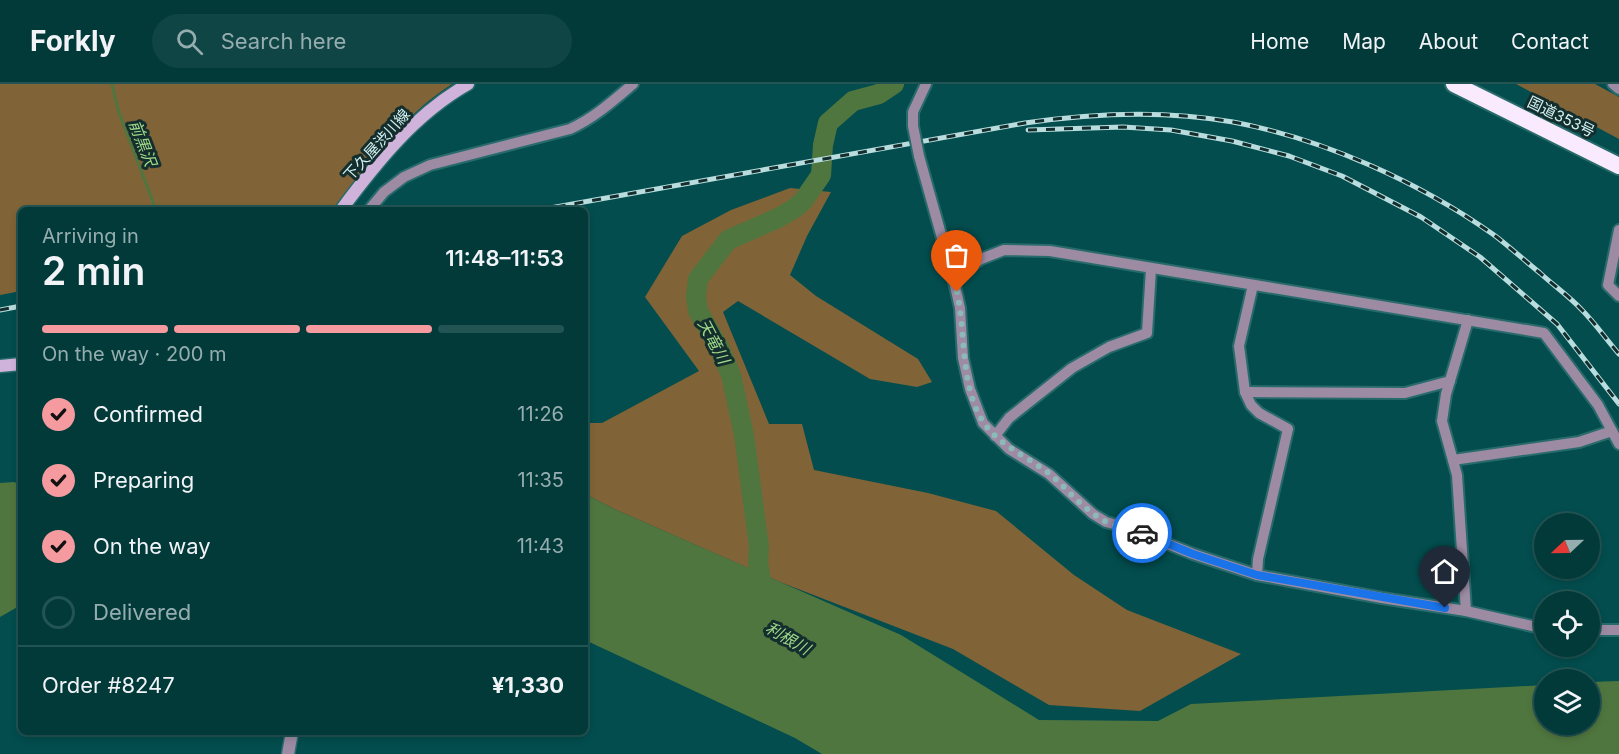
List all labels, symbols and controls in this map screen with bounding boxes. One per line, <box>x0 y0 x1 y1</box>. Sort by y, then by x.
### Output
search box <box>152 14 572 68</box>
text: Forkly <box>30 24 116 58</box>
icon: search <box>173 25 206 58</box>
text: Search here <box>221 28 346 54</box>
text: Home <box>1250 29 1309 54</box>
text: Map <box>1342 29 1386 54</box>
text: About <box>1419 29 1478 54</box>
text: Contact <box>1511 29 1589 54</box>
street label: 国道353号 <box>1524 92 1598 141</box>
street label: 下久屋渋川線 <box>339 105 414 184</box>
water label: 前黒沢 <box>125 117 162 171</box>
text: Arriving in <box>42 224 139 248</box>
pin <box>931 230 982 292</box>
icon: bag <box>940 239 973 272</box>
text: 11:48–11:53 <box>445 245 564 271</box>
text: 2 min <box>42 247 145 294</box>
water label: 天竜川 <box>694 315 735 369</box>
text: On the way · 200 m <box>42 342 227 366</box>
icon: check <box>42 398 75 431</box>
text: Confirmed <box>93 401 203 427</box>
text: 11:26 <box>517 402 564 426</box>
icon: check <box>42 464 75 497</box>
text: Preparing <box>93 467 194 493</box>
text: 11:35 <box>517 468 564 492</box>
courier <box>1112 503 1172 563</box>
north arrow <box>1534 513 1600 579</box>
map controls <box>1534 513 1600 735</box>
icon: car <box>1126 517 1159 550</box>
icon: check <box>42 530 75 563</box>
text: On the way <box>93 533 211 559</box>
text: 11:43 <box>517 534 564 558</box>
pin <box>1419 546 1470 608</box>
icon: home <box>1428 555 1461 588</box>
button: locate <box>1534 591 1600 657</box>
text: Delivered <box>93 599 191 625</box>
water label: 利根川 <box>762 617 816 660</box>
button: layers <box>1534 669 1600 735</box>
text: Order #8247 <box>42 672 175 698</box>
text: ¥1,330 <box>492 672 564 698</box>

